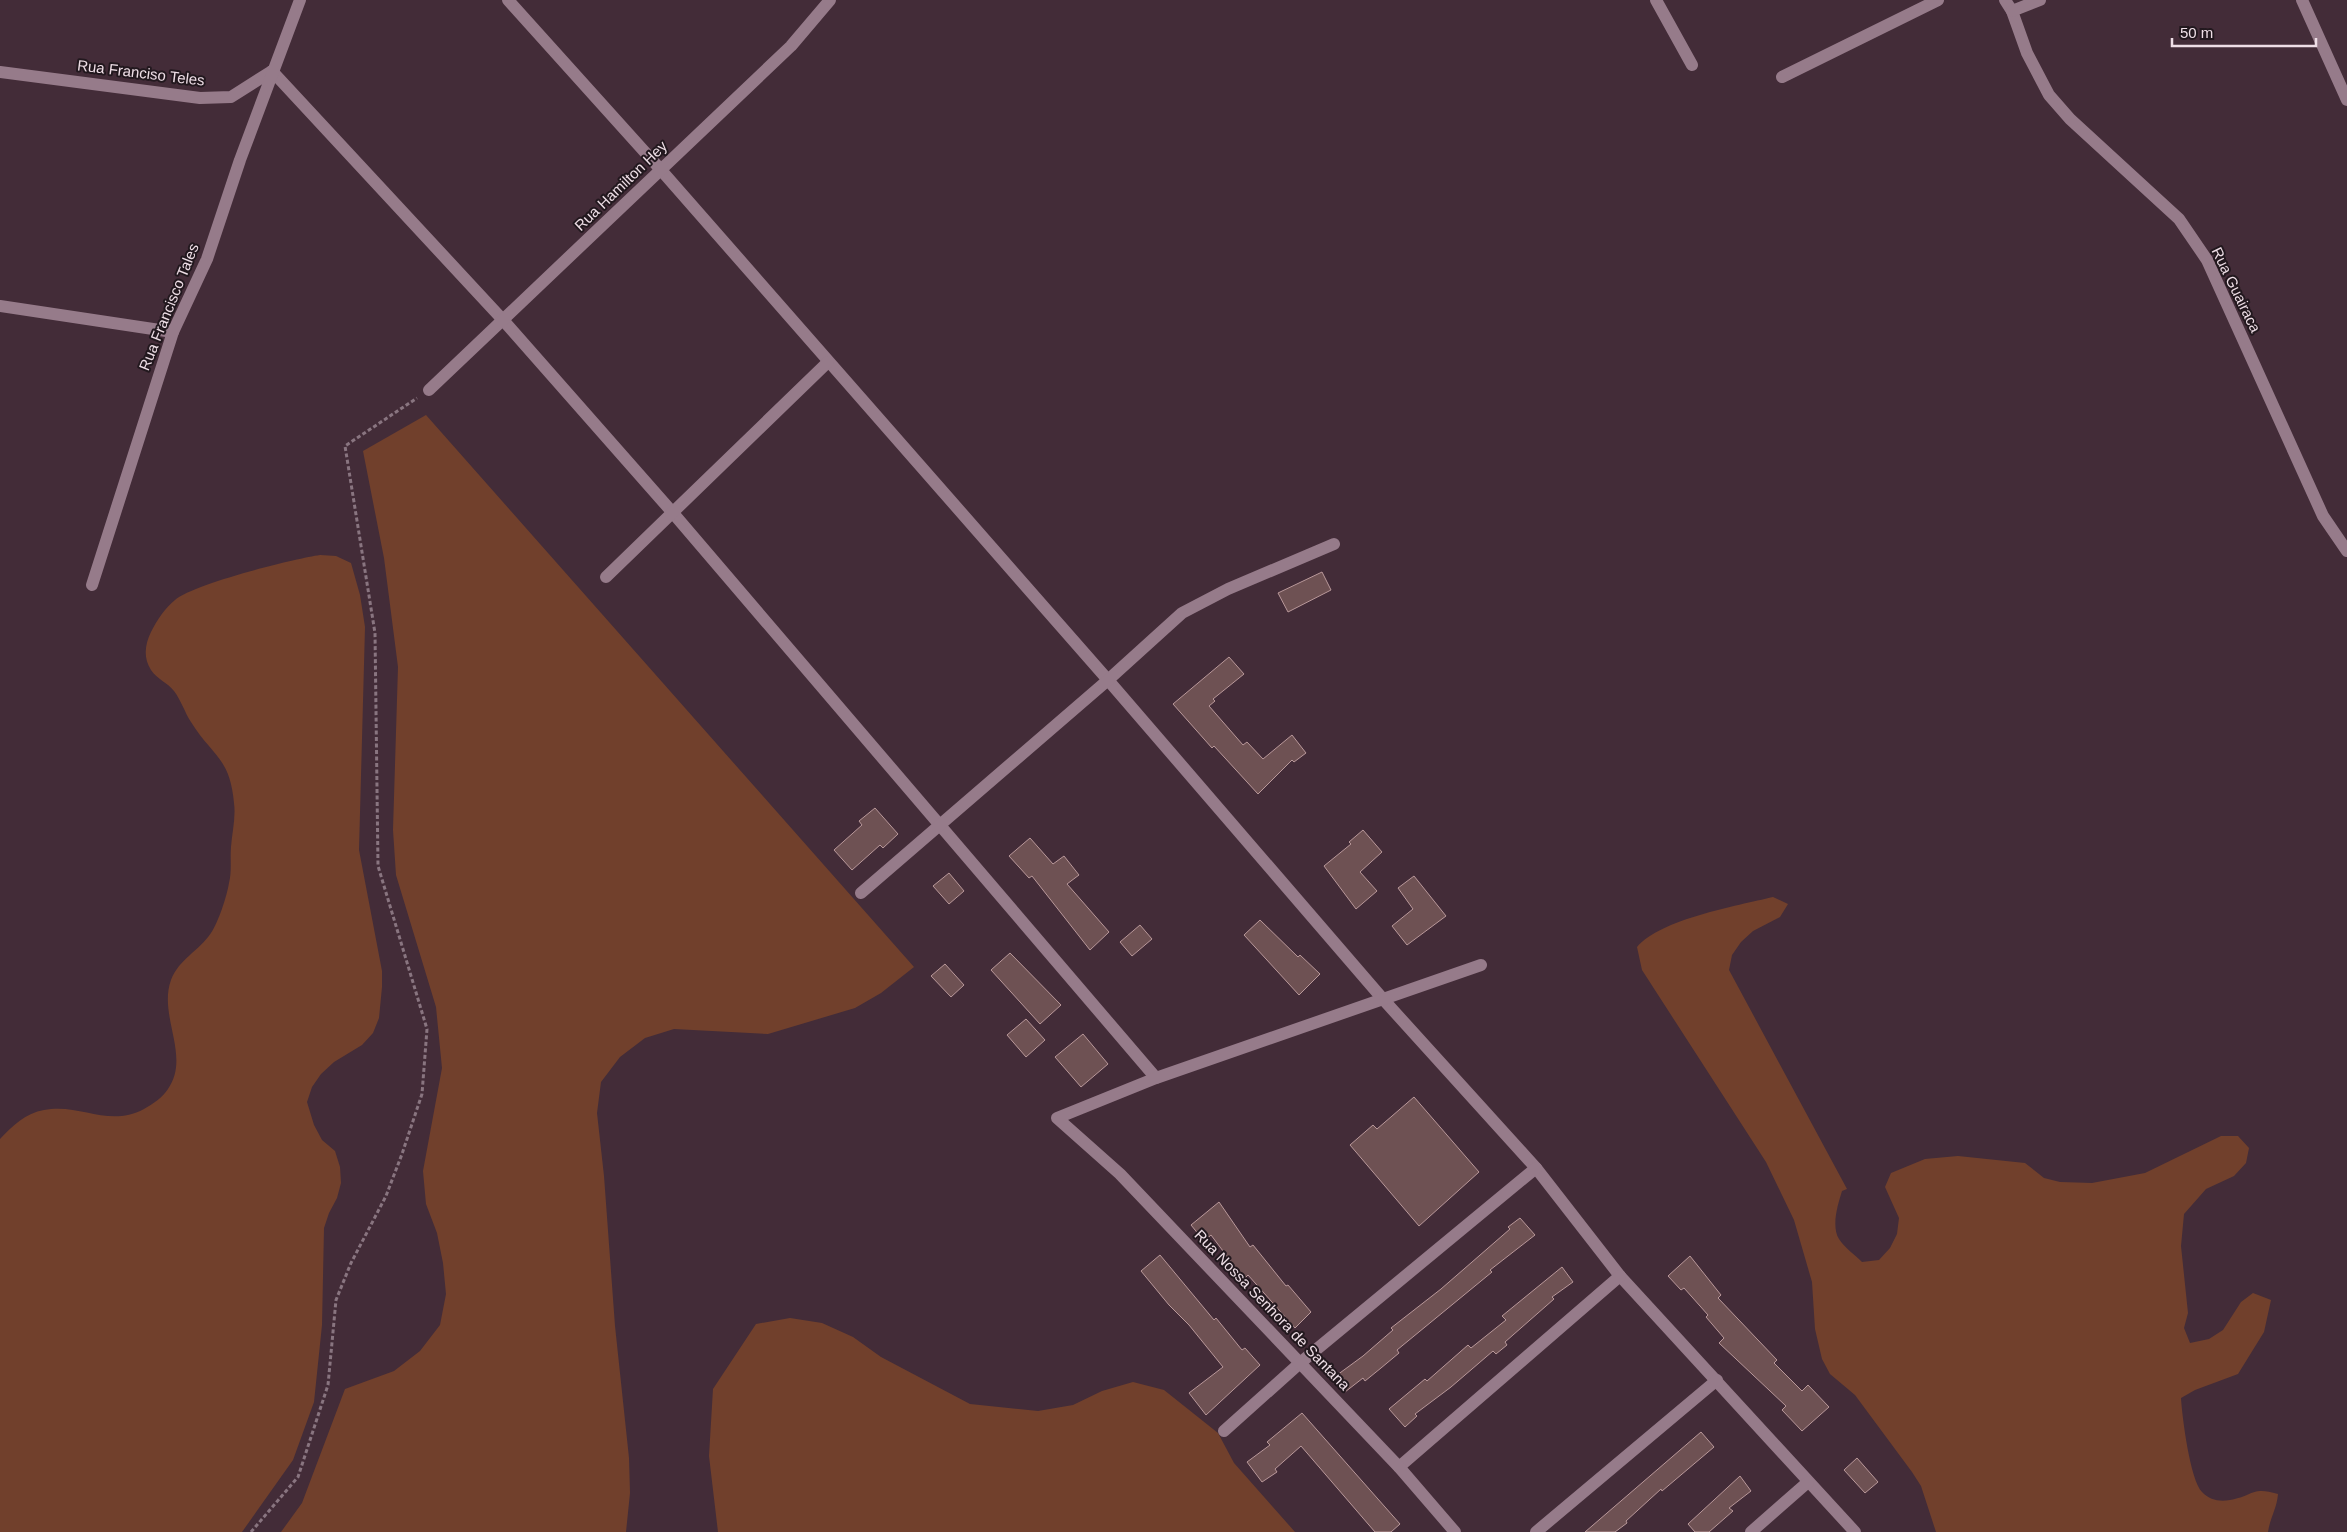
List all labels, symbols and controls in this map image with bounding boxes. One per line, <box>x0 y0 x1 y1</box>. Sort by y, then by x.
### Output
scale bar <box>2172 15 2316 47</box>
text: 50 m <box>2180 24 2213 41</box>
street label: Rua Franciso Teles <box>76 56 206 89</box>
street label: Rua Hamilton Hey <box>571 137 671 234</box>
street label: Rua Francisco Tales <box>135 241 202 373</box>
street label: Rua Guairaca <box>2209 244 2265 336</box>
street label: Rua Nossa Senhora de Santana <box>1191 1226 1354 1394</box>

